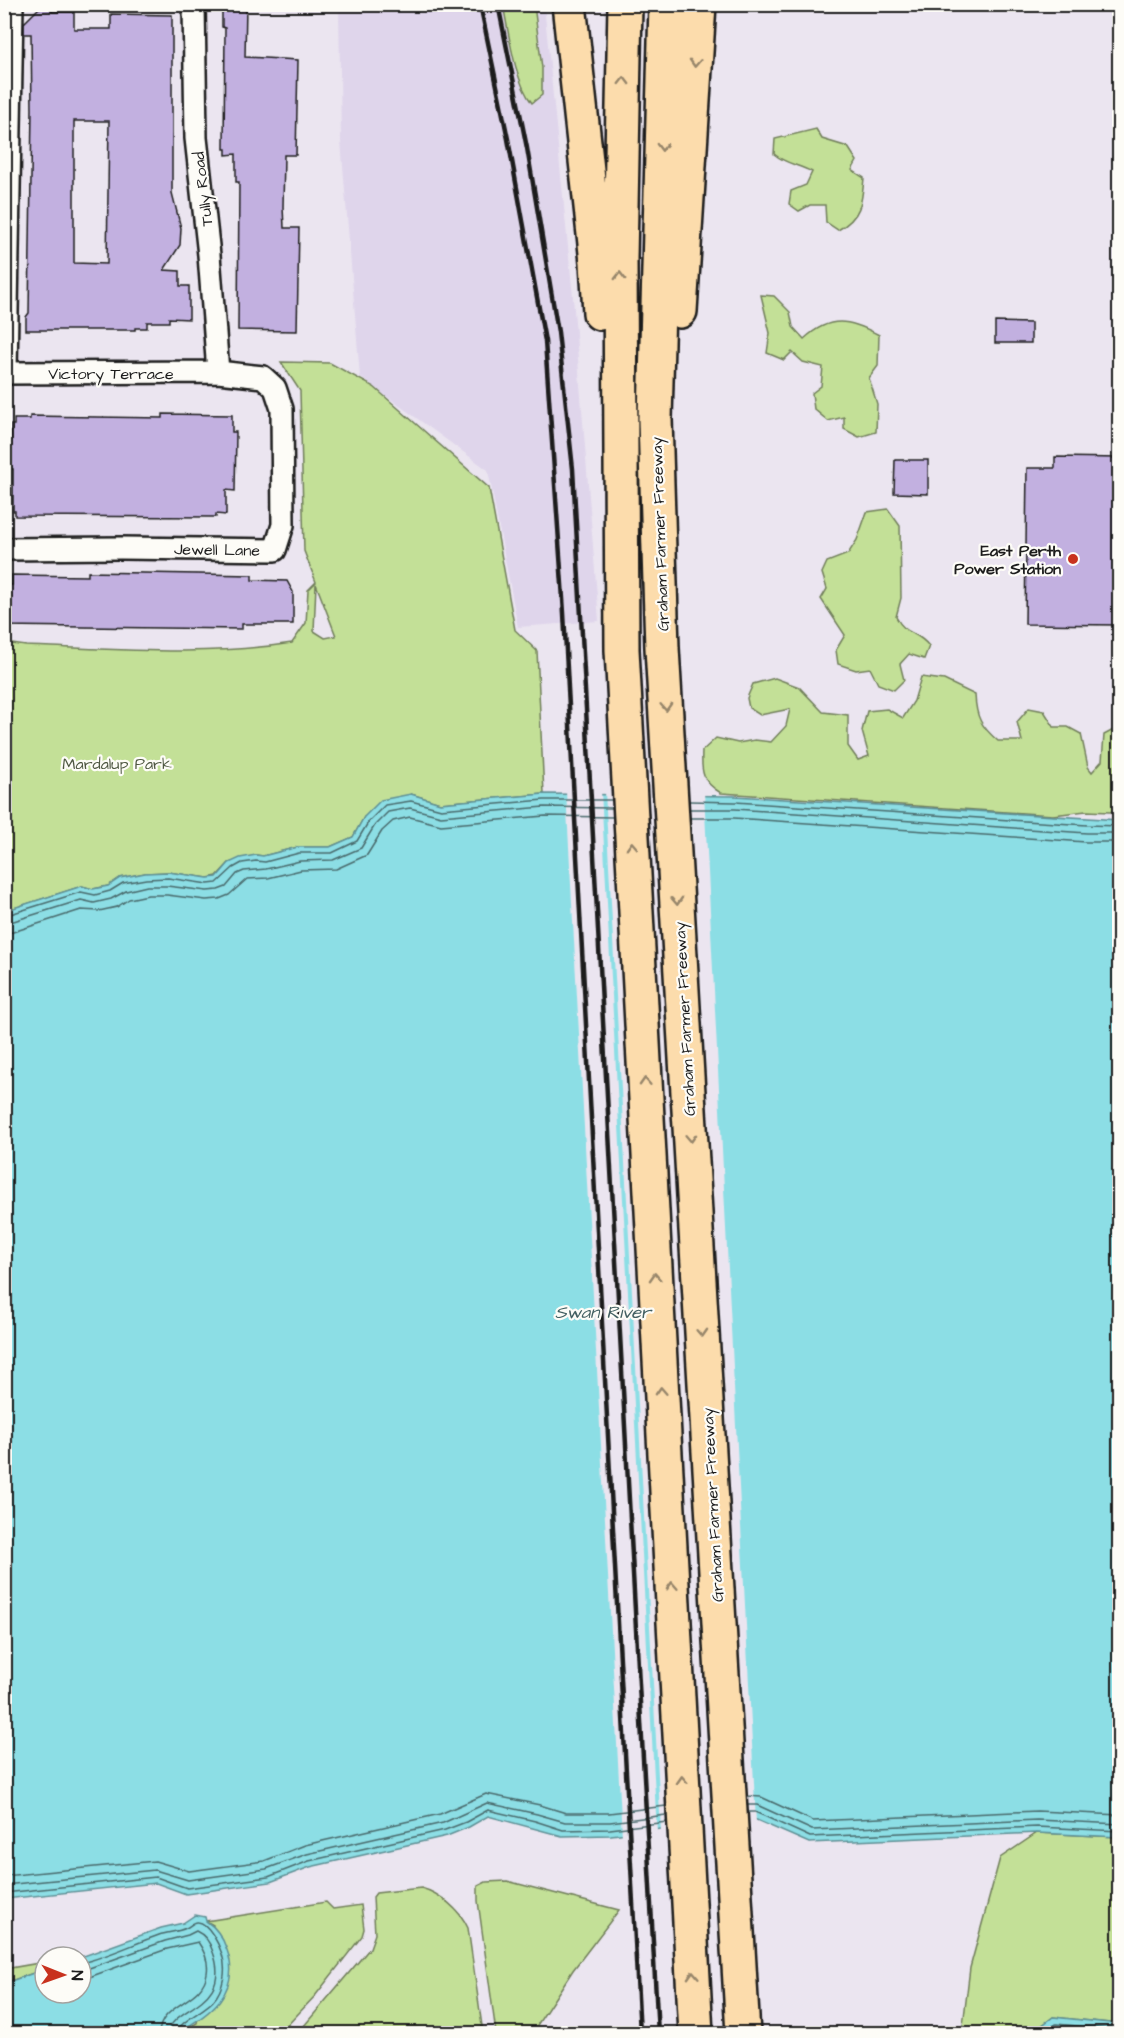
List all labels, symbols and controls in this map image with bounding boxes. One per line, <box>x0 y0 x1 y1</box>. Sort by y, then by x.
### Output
one-way arrow <box>688 58 701 67</box>
one-way arrow <box>617 77 630 86</box>
one-way arrow <box>656 142 668 151</box>
street label: Tully Road <box>188 150 219 227</box>
one-way arrow <box>614 272 626 281</box>
street label: Victory Terrace <box>48 363 174 386</box>
street label: Graham Farmer Freeway <box>646 436 675 632</box>
street label: Jewell Lane <box>174 538 261 562</box>
place label: East Perth Power Station <box>954 540 1062 580</box>
marker: East Perth Power Station <box>1066 552 1080 566</box>
one-way arrow <box>659 702 672 711</box>
park label: Mardalup Park <box>62 753 172 775</box>
one-way arrow <box>626 841 639 850</box>
one-way arrow <box>670 897 683 906</box>
street label: Graham Farmer Freeway <box>669 921 702 1117</box>
one-way arrow <box>638 1078 651 1087</box>
one-way arrow <box>684 1134 697 1143</box>
one-way arrow <box>649 1272 662 1281</box>
water label: Swan River <box>555 1300 653 1325</box>
one-way arrow <box>695 1328 708 1337</box>
one-way arrow <box>655 1386 668 1395</box>
street label: Graham Farmer Freeway <box>697 1407 730 1603</box>
one-way arrow <box>665 1581 678 1590</box>
one-way arrow <box>676 1776 689 1785</box>
north arrow <box>33 1945 93 2005</box>
text: N <box>66 1970 88 1980</box>
one-way arrow <box>686 1971 699 1980</box>

